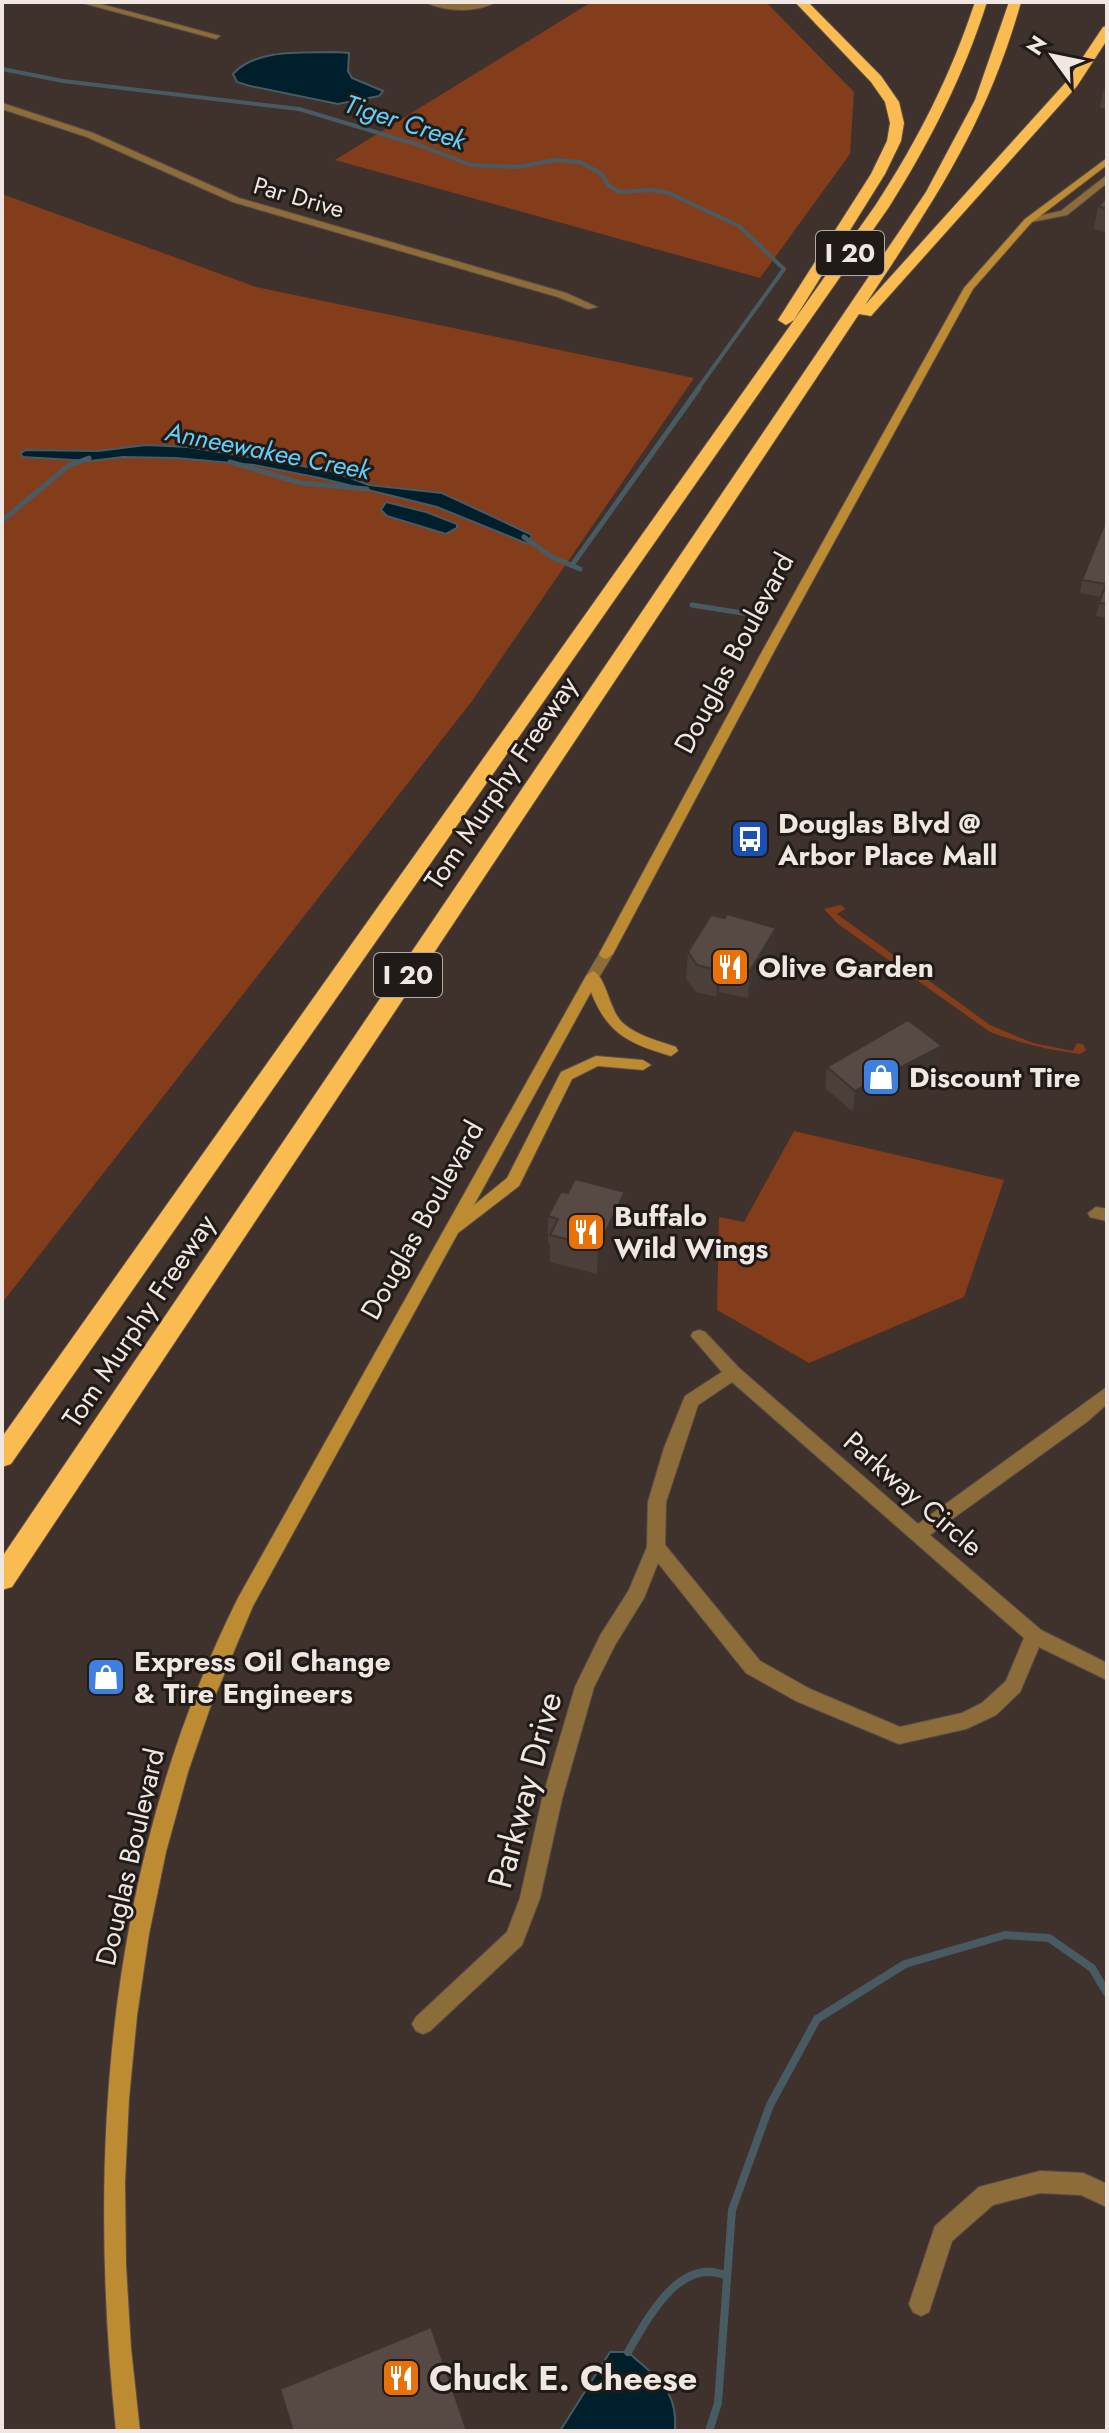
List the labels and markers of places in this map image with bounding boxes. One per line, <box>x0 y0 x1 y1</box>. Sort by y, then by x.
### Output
place label: Douglas Blvd @ Arbor Place Mall <box>777 803 997 876</box>
bus stop icon: Douglas Blvd @ Arbor Place Mall <box>729 818 771 860</box>
restaurant icon: Olive Garden <box>709 946 751 988</box>
place label: Olive Garden <box>758 947 934 988</box>
shop icon: Discount Tire <box>860 1056 902 1098</box>
place label: Discount Tire <box>909 1057 1080 1098</box>
place label: Buffalo Wild Wings <box>614 1196 769 1269</box>
restaurant icon: Buffalo Wild Wings <box>565 1211 607 1253</box>
place label: Express Oil Change & Tire Engineers <box>134 1641 391 1714</box>
shop icon: Express Oil Change & Tire Engineers <box>85 1656 127 1698</box>
place label: Chuck E. Cheese <box>429 2354 697 2403</box>
restaurant icon: Chuck E. Cheese <box>380 2357 422 2399</box>

